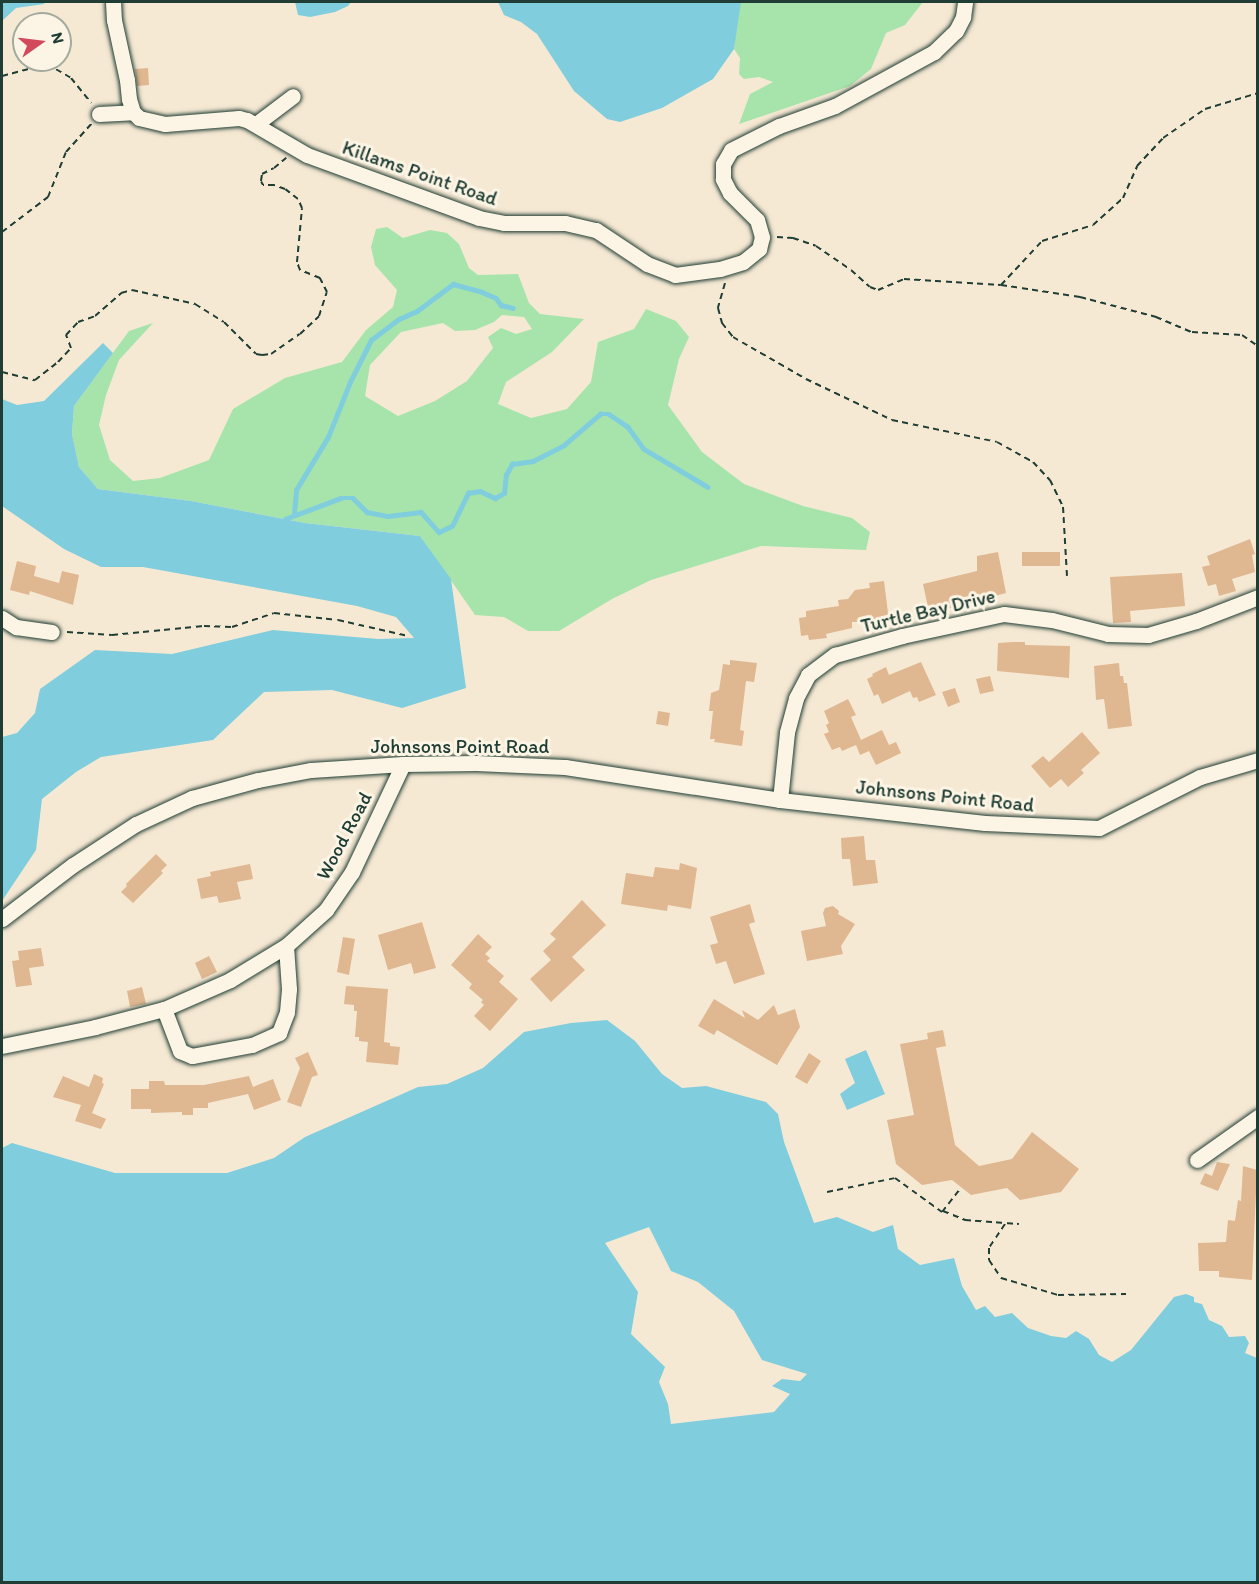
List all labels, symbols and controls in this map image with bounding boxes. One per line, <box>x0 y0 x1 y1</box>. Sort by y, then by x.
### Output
north arrow <box>12 12 72 72</box>
text: N <box>47 30 69 46</box>
street label: Killams Point Road <box>340 135 500 211</box>
street label: Turtle Bay Drive <box>858 584 998 638</box>
street label: Johnsons Point Road <box>371 734 549 758</box>
street label: Johnsons Point Road <box>856 775 1034 817</box>
street label: Wood Road <box>311 788 377 884</box>

